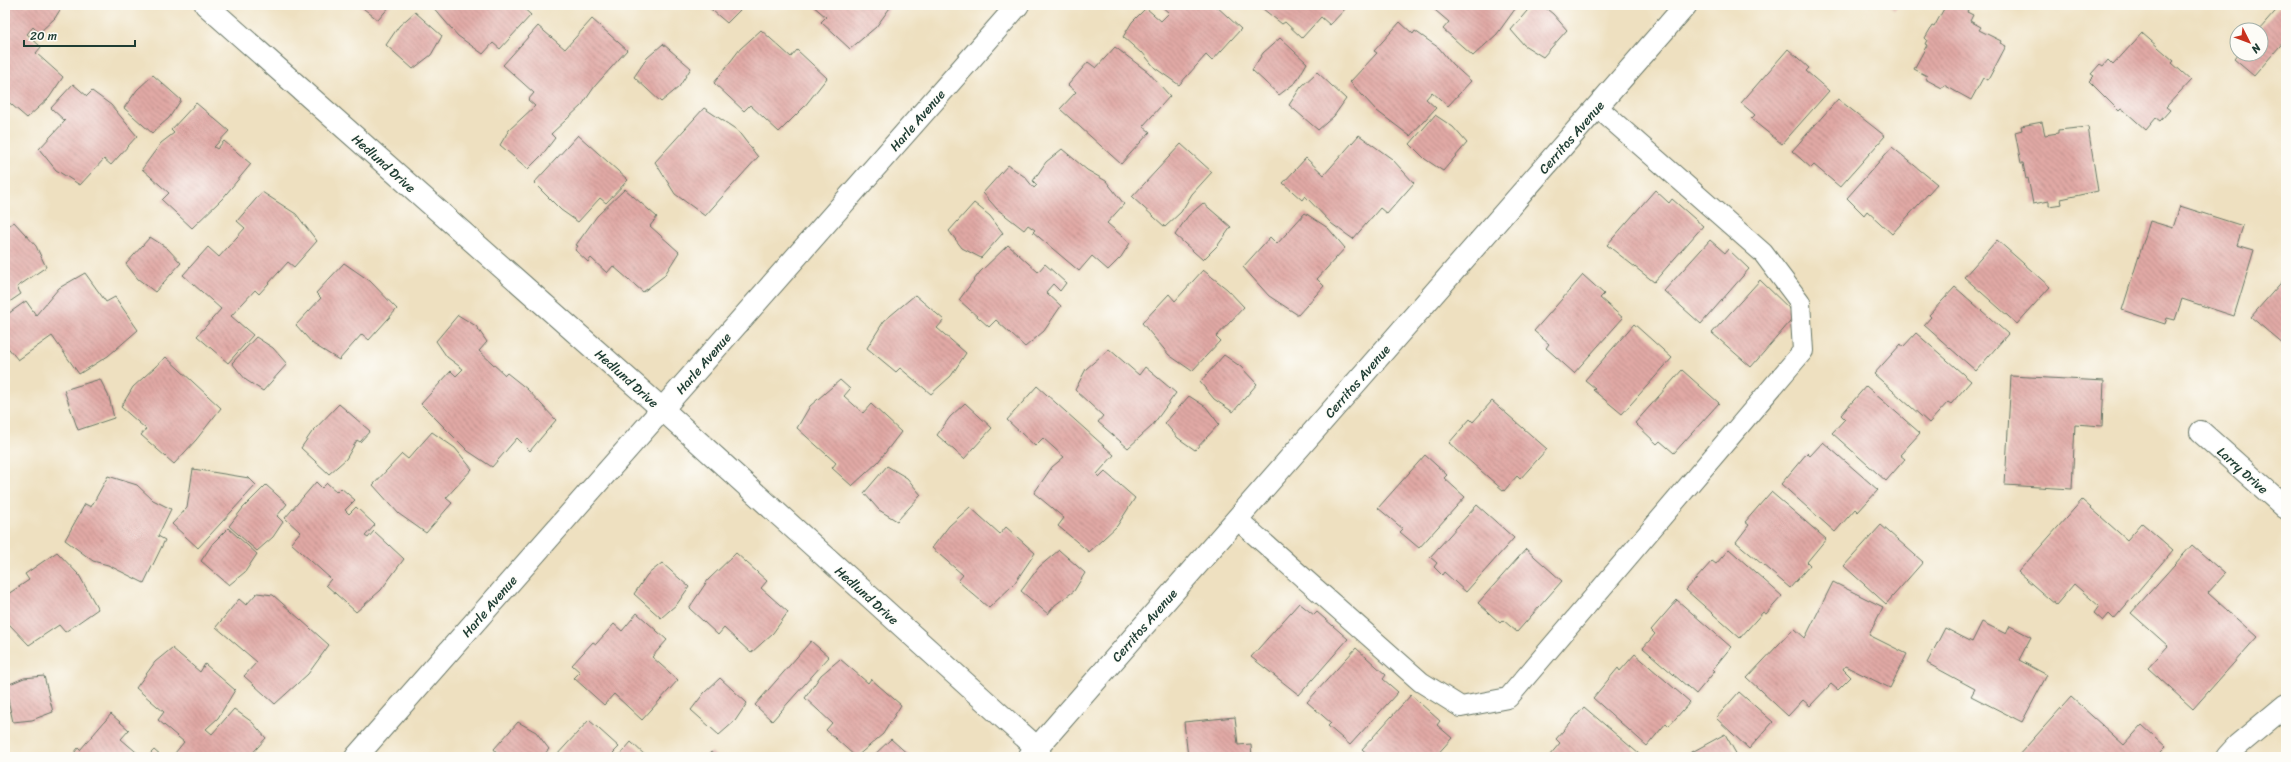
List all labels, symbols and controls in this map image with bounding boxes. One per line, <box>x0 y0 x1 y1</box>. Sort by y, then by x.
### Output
scale bar <box>24 22 135 48</box>
north arrow <box>2229 22 2269 62</box>
text: 20 m <box>30 25 57 47</box>
text: N <box>2246 38 2266 58</box>
street label: Harle Avenue <box>884 84 951 157</box>
street label: Cerritos Avenue <box>1533 95 1610 179</box>
street label: Hedlund Drive <box>346 128 421 199</box>
street label: Harle Avenue <box>670 327 737 400</box>
street label: Cerritos Avenue <box>1319 339 1396 423</box>
street label: Hedlund Drive <box>589 343 664 414</box>
street label: Larry Drive <box>2212 441 2274 500</box>
street label: Hedlund Drive <box>829 560 904 631</box>
street label: Harle Avenue <box>456 570 523 643</box>
street label: Cerritos Avenue <box>1106 583 1183 667</box>

